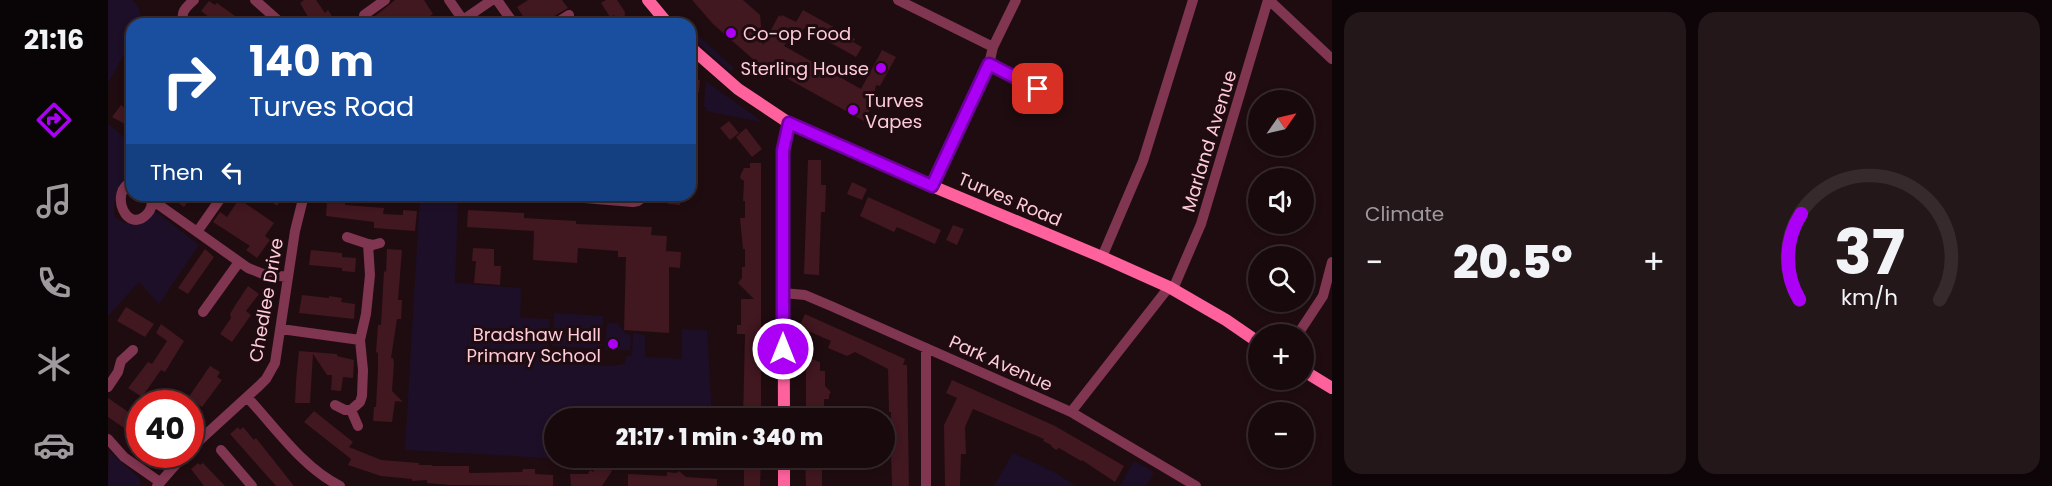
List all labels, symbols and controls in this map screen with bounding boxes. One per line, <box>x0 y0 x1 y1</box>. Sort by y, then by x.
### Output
text: 21:16 <box>24 21 84 58</box>
place label: Co-op Food <box>743 21 851 46</box>
marker: Co-op Food <box>724 26 738 40</box>
text: 140 m <box>249 32 374 91</box>
icon: right <box>150 42 228 120</box>
place label: Sterling House <box>741 56 869 81</box>
marker: Sterling House <box>874 61 888 75</box>
pin <box>1012 63 1063 114</box>
street label: Marland Avenue <box>1176 67 1242 215</box>
icon: arrive <box>1021 72 1054 105</box>
text: Turves Road <box>249 88 414 125</box>
place label: Turves Vapes <box>865 88 924 134</box>
north arrow <box>1248 90 1314 156</box>
map controls <box>1248 90 1314 468</box>
icon: directions <box>33 99 75 141</box>
marker: Turves Vapes <box>846 103 860 117</box>
icon: left <box>216 156 249 189</box>
text: Then <box>150 157 204 188</box>
street label: Turves Road <box>954 166 1066 232</box>
button: sound <box>1248 168 1314 234</box>
icon: music <box>33 180 75 222</box>
text: Climate <box>1365 200 1444 228</box>
text: 37 <box>1833 208 1905 296</box>
text: 20.5° <box>1453 231 1573 294</box>
street label: Chedlee Drive <box>243 236 289 364</box>
text: − <box>1365 239 1383 286</box>
text: + <box>1642 239 1665 286</box>
button: search <box>1248 246 1314 312</box>
icon: phone <box>33 262 75 304</box>
text: km/h <box>1840 282 1898 313</box>
position arrow <box>751 317 815 381</box>
place label: Bradshaw Hall Primary School <box>467 322 601 368</box>
button: + <box>1248 324 1314 390</box>
street label: Park Avenue <box>945 329 1057 397</box>
marker: Bradshaw Hall Primary School <box>606 337 620 351</box>
icon: climate <box>33 343 75 385</box>
speed limit sign: 40 <box>126 390 204 468</box>
button: − <box>1248 402 1314 468</box>
text: 21:17 · 1 min · 340 m <box>616 422 823 453</box>
icon: car <box>33 424 75 466</box>

